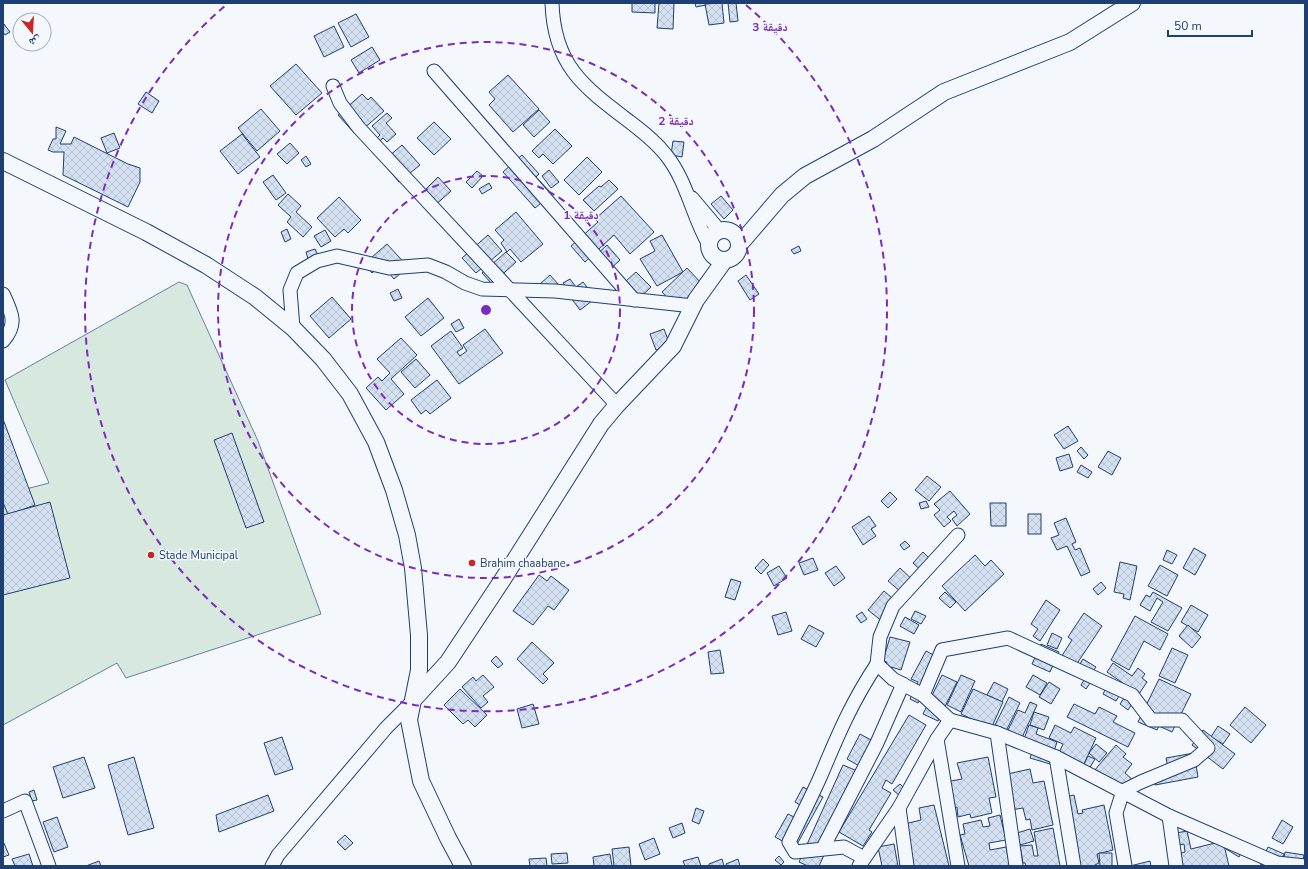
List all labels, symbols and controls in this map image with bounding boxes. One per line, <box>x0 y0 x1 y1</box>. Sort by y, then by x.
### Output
north arrow <box>12 12 52 52</box>
scale bar <box>1168 12 1252 38</box>
text: 50 m <box>1174 18 1202 34</box>
text: 3 دقيقة <box>752 19 788 35</box>
text: ش <box>27 32 43 50</box>
text: 2 دقيقة <box>658 113 694 129</box>
text: 1 دقيقة <box>563 207 599 223</box>
centre of rings <box>479 303 493 317</box>
place label: Stade Municipal <box>159 548 239 563</box>
marker: Stade Municipal <box>146 550 156 560</box>
place label: Brahim chaabane <box>480 556 566 571</box>
marker: Brahim chaabane <box>467 558 477 568</box>

